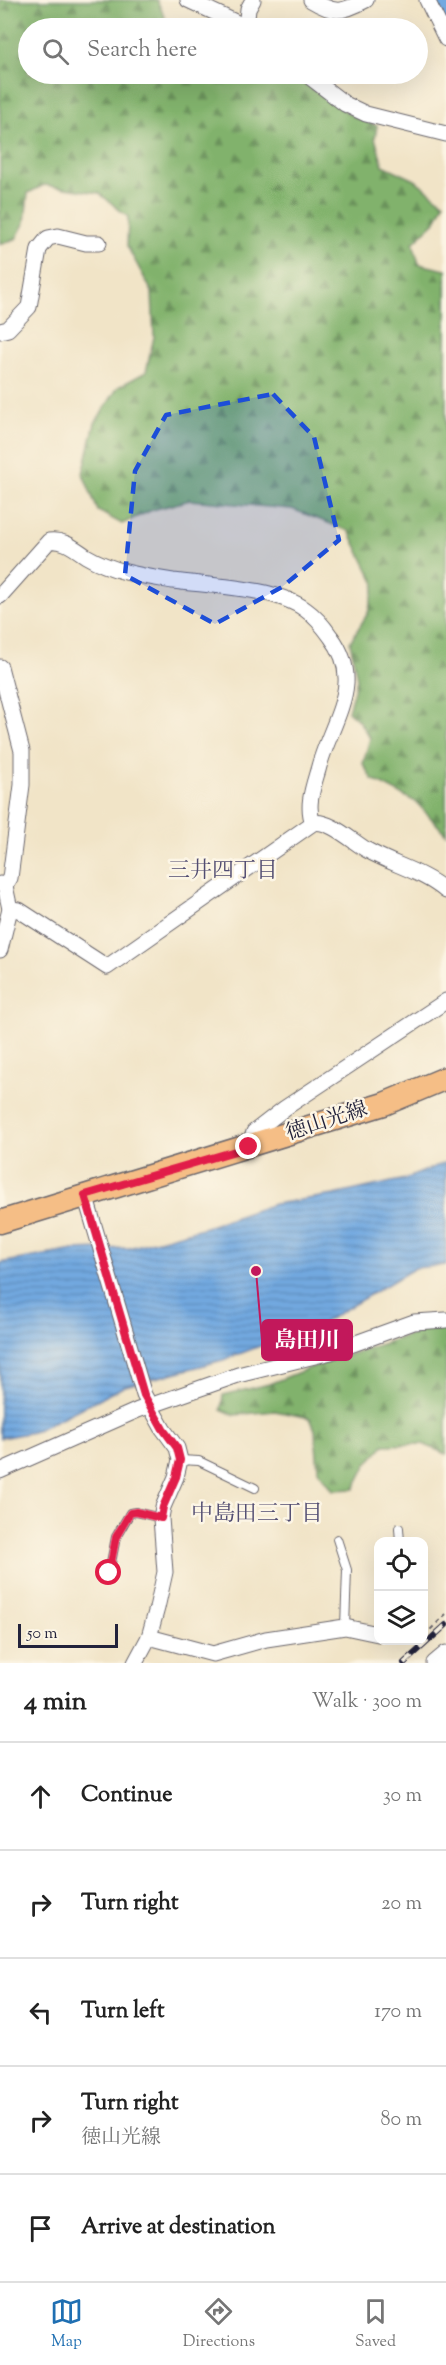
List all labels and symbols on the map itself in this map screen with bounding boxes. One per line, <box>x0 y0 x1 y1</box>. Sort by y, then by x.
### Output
district label: 三井四丁目 <box>168 856 278 888</box>
street label: 徳山光線 <box>282 1095 372 1149</box>
route end <box>235 1133 261 1159</box>
callout: 島田川 <box>262 1320 352 1360</box>
text: 島田川 <box>274 1326 340 1358</box>
district label: 中島田三丁目 <box>191 1499 323 1531</box>
route start <box>95 1559 121 1585</box>
scale bar <box>18 1621 118 1648</box>

